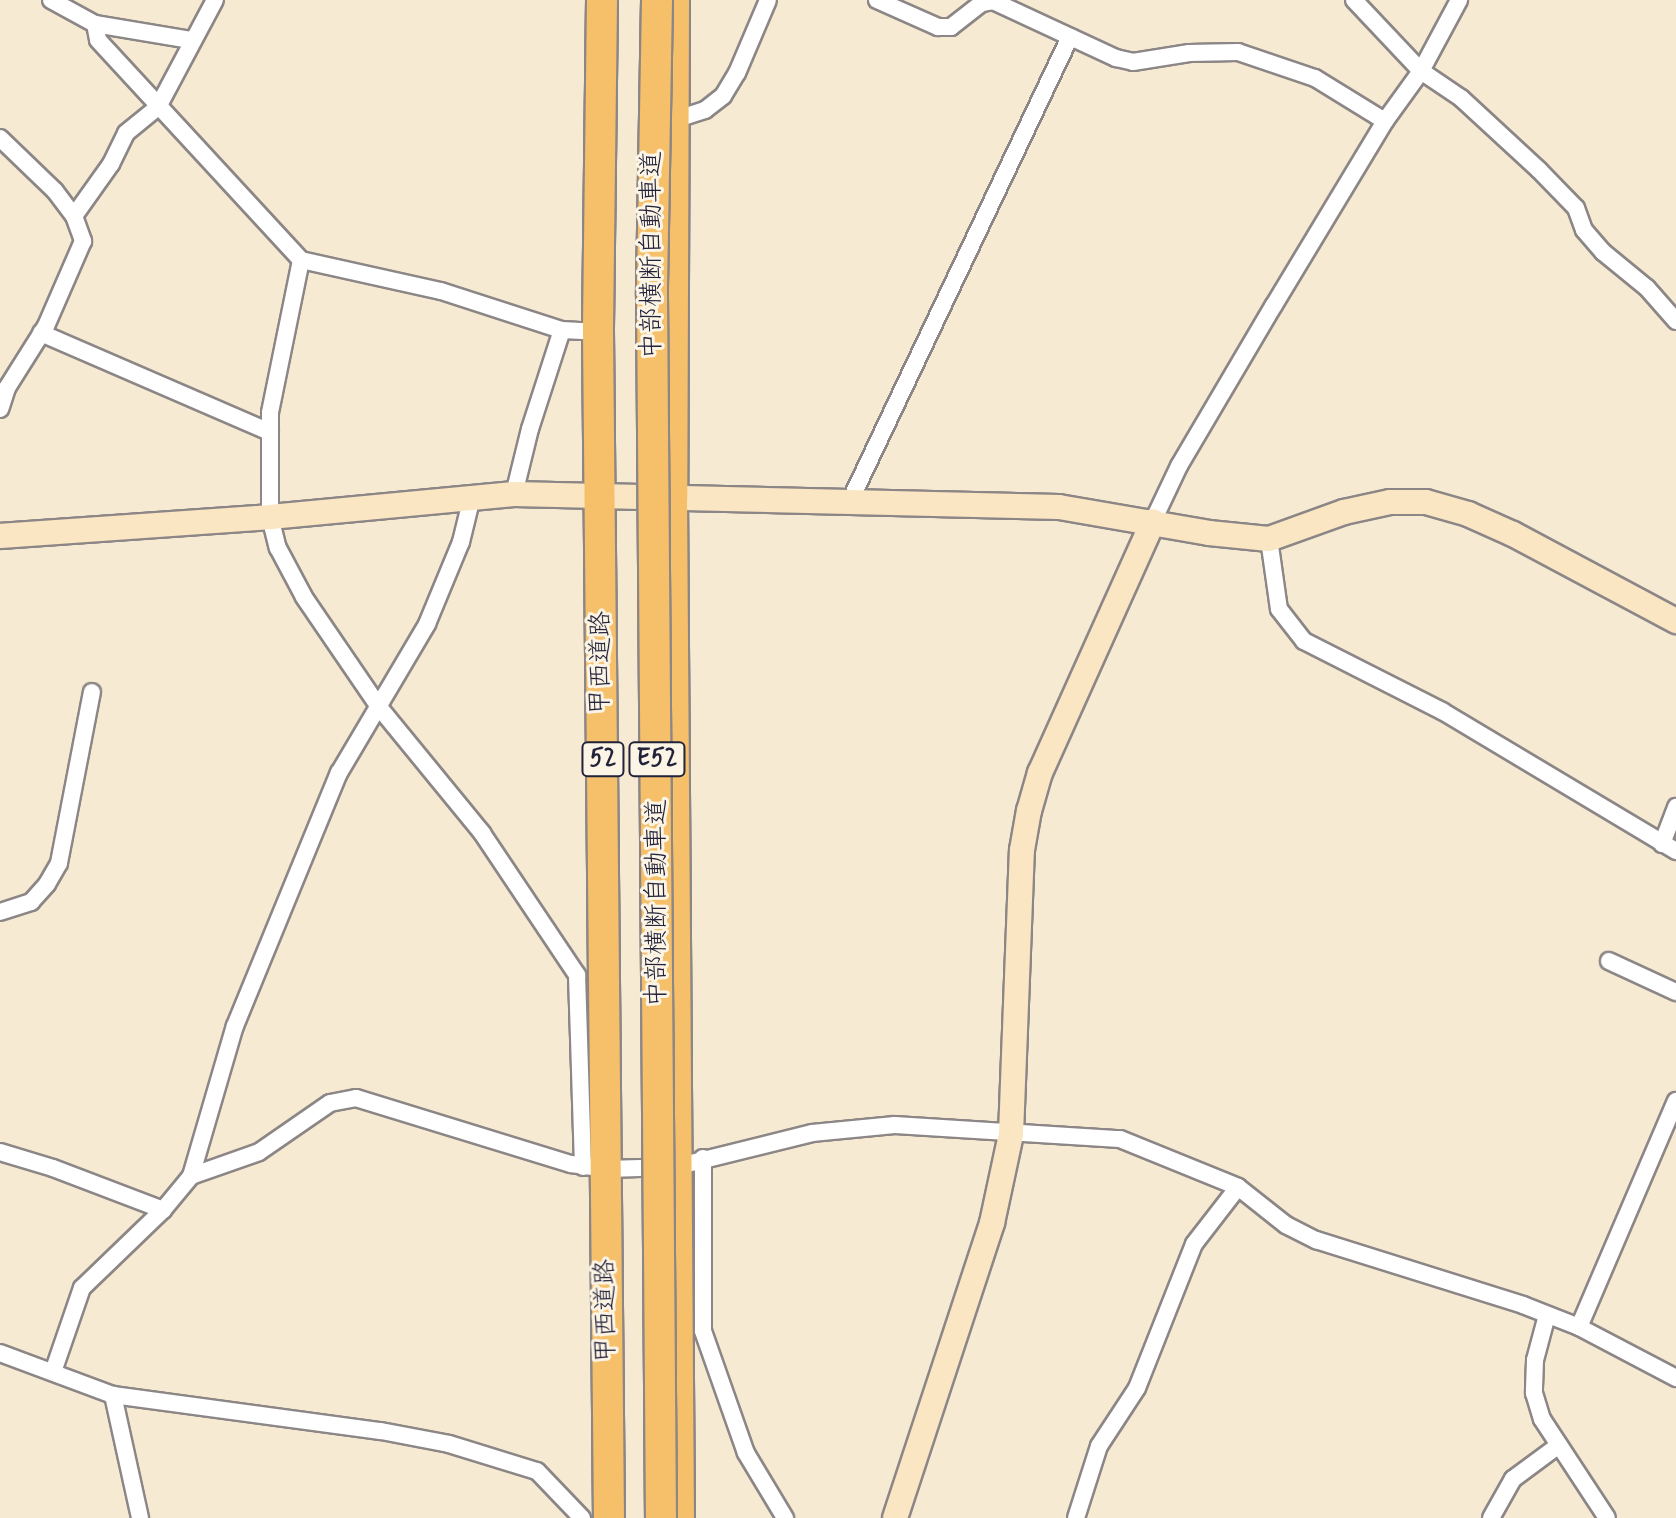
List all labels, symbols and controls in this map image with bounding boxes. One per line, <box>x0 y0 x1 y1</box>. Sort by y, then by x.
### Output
street label: 中部横断自動車道 <box>637 151 669 359</box>
street label: 甲西道路 <box>586 611 618 715</box>
road number: 52 <box>581 739 625 779</box>
road number: E52 <box>627 739 687 779</box>
street label: 中部横断自動車道 <box>642 799 674 1007</box>
street label: 甲西道路 <box>590 1259 624 1363</box>

